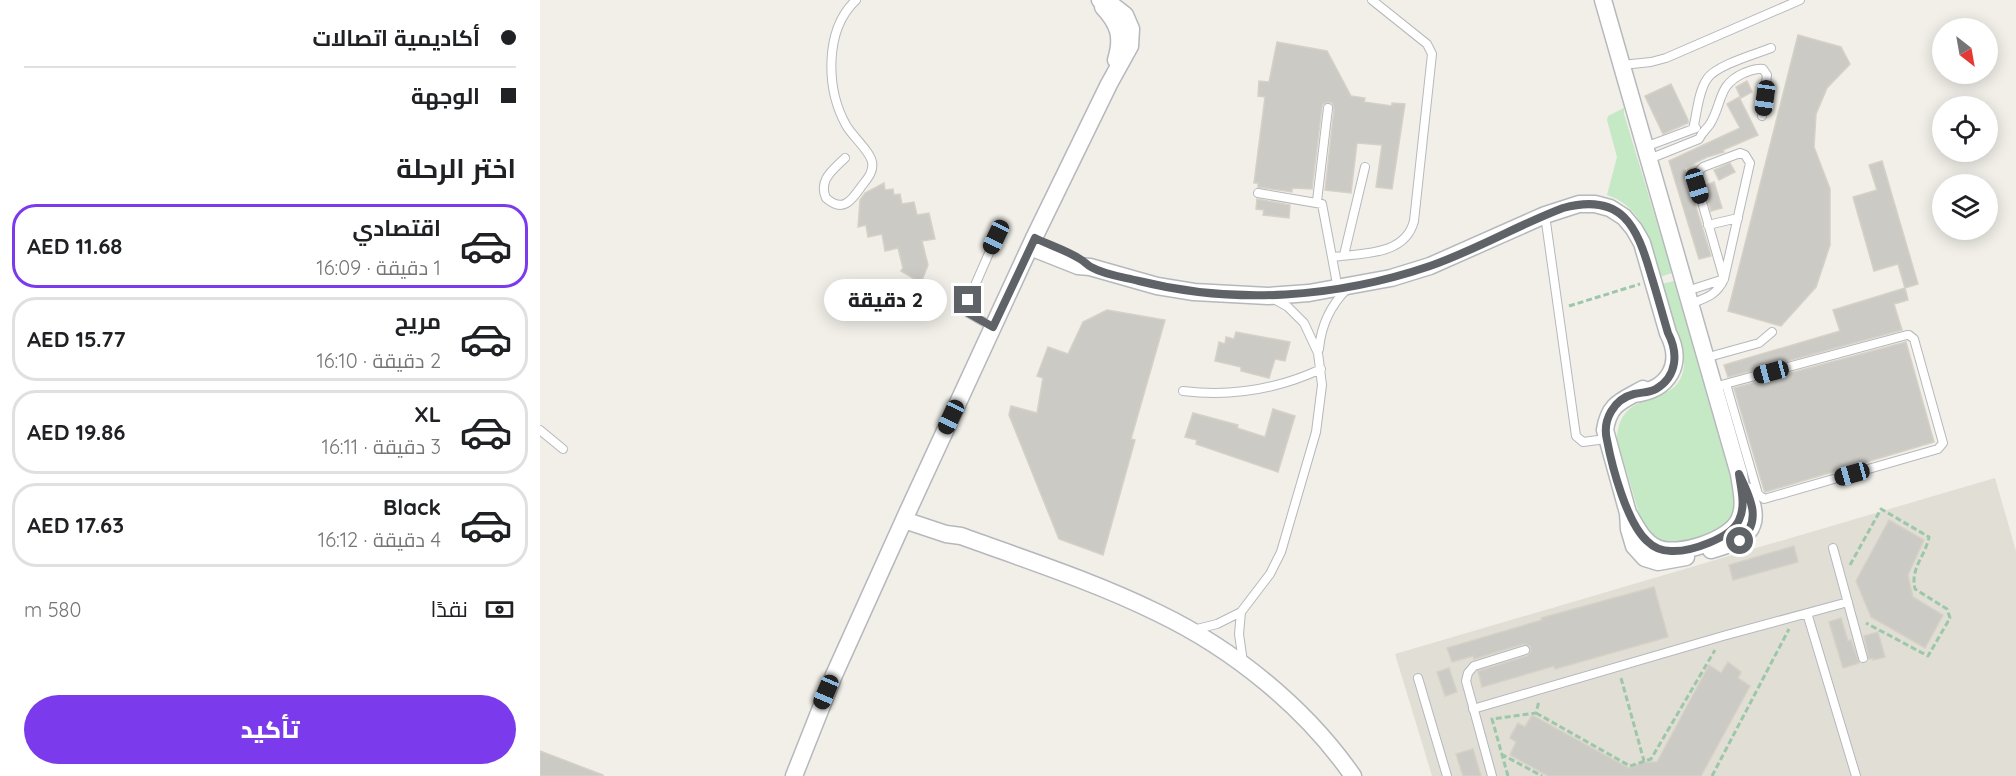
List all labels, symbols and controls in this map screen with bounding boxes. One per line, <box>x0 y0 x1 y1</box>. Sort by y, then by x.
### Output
north arrow <box>1932 18 1998 84</box>
map controls <box>1932 18 1998 240</box>
text: أكاديمية اتصالات <box>313 24 480 52</box>
car <box>1754 79 1776 117</box>
text: الوجهة <box>411 82 480 110</box>
button: locate <box>1932 96 1998 162</box>
text: اختر الرحلة <box>396 151 516 185</box>
car <box>1683 166 1711 206</box>
button: layers <box>1932 174 1998 240</box>
text: اقتصادي <box>352 214 441 242</box>
car <box>980 217 1012 257</box>
icon: car <box>459 219 513 273</box>
text: AED 11.68 <box>27 232 122 260</box>
text: 1 دقيقة · 16:09 <box>316 255 441 280</box>
callout: 2 دقيقة <box>824 279 947 321</box>
route end <box>954 286 981 313</box>
text: 2 دقيقة <box>848 287 923 312</box>
text: مريح <box>395 307 441 335</box>
icon: car <box>459 312 513 366</box>
text: AED 15.77 <box>27 325 126 353</box>
text: 2 دقيقة · 16:10 <box>316 348 441 373</box>
car <box>1751 359 1791 385</box>
car <box>935 397 967 437</box>
text: XL <box>414 400 441 428</box>
icon: car <box>459 405 513 459</box>
text: AED 19.86 <box>27 418 125 446</box>
text: 3 دقيقة · 16:11 <box>322 434 441 459</box>
car <box>1832 460 1872 488</box>
text: Black <box>383 493 441 521</box>
icon: car <box>459 498 513 552</box>
text: AED 17.63 <box>27 511 124 539</box>
text: 4 دقيقة · 16:12 <box>318 527 441 552</box>
route start <box>1726 527 1753 554</box>
icon: cash <box>483 593 516 626</box>
text: نقدًا <box>430 595 468 623</box>
text: 580 m <box>24 597 81 622</box>
car <box>811 672 841 712</box>
button: تأكيد <box>24 695 516 764</box>

